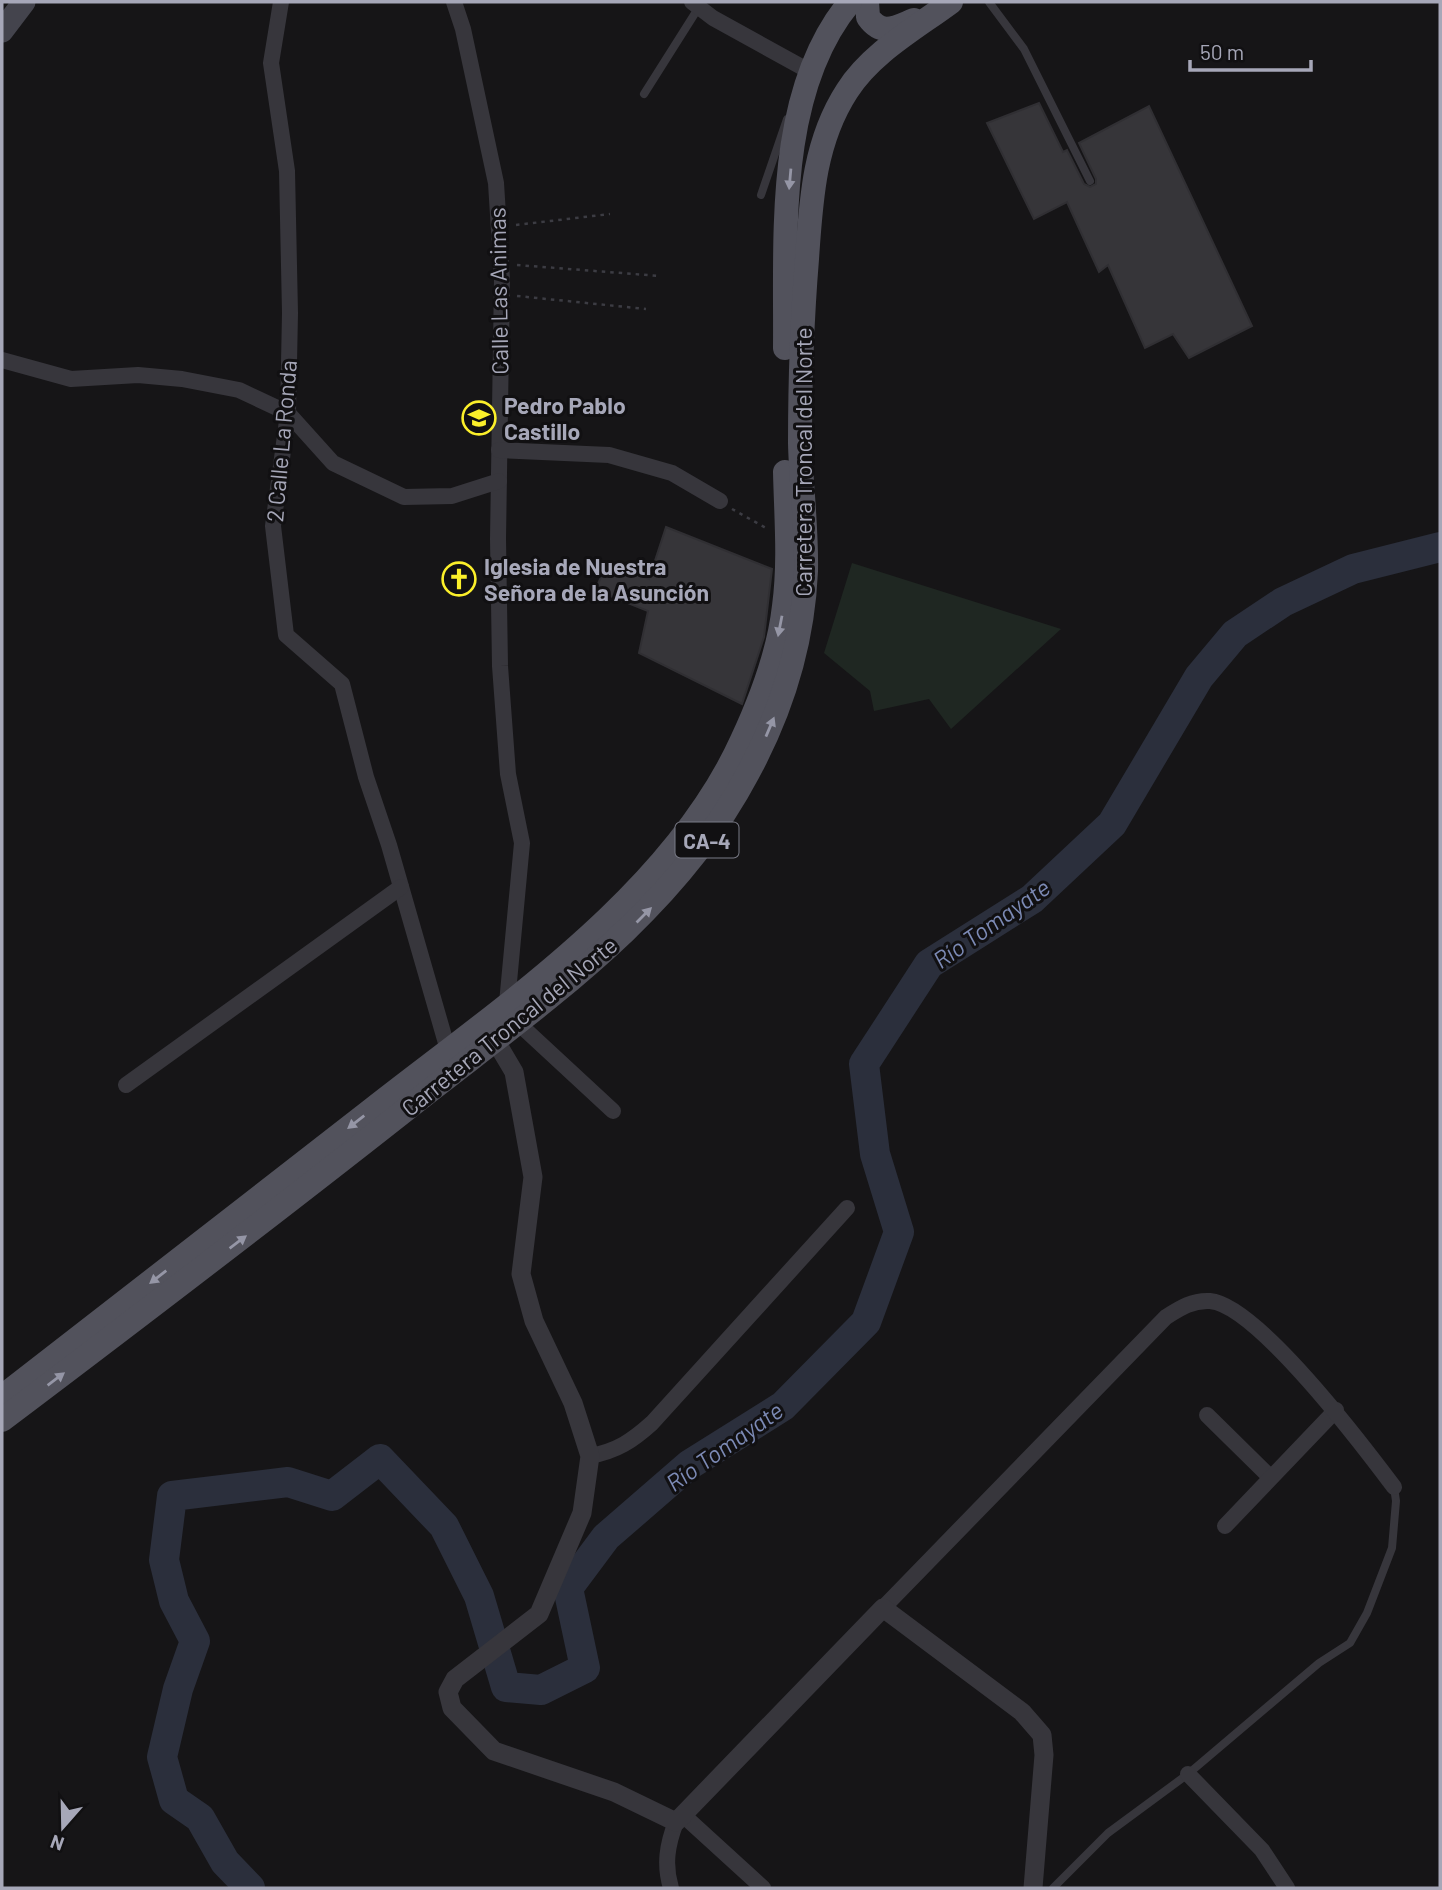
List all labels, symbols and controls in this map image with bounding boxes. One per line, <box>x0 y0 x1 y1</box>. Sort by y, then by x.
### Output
scale bar <box>1190 28 1311 72</box>
text: 50 m <box>1200 39 1244 64</box>
one-way arrow <box>785 168 796 190</box>
street label: Calle Las Animas <box>483 207 513 375</box>
street label: Carretera Troncal del Norte <box>789 327 817 597</box>
street label: 2 Calle La Ronda <box>260 359 302 523</box>
place label: Pedro Pablo Castillo <box>504 391 626 445</box>
school or university icon: Pedro Pablo Castillo <box>460 399 498 437</box>
place label: Iglesia de Nuestra Señora de la Asunción <box>484 552 709 606</box>
church icon: Iglesia de Nuestra Señora de la Asunción <box>440 560 478 598</box>
one-way arrow <box>775 615 786 637</box>
one-way arrow <box>765 717 776 738</box>
road number: CA-4 <box>676 822 738 858</box>
water label: Río Tomayate <box>927 872 1055 974</box>
one-way arrow <box>635 906 652 923</box>
street label: Carretera Troncal del Norte <box>395 930 623 1122</box>
one-way arrow <box>348 1114 366 1129</box>
one-way arrow <box>229 1235 247 1249</box>
one-way arrow <box>149 1269 167 1284</box>
one-way arrow <box>47 1372 65 1386</box>
water label: Río Tomayate <box>660 1395 788 1497</box>
north arrow <box>28 1792 98 1862</box>
text: N <box>47 1830 67 1856</box>

